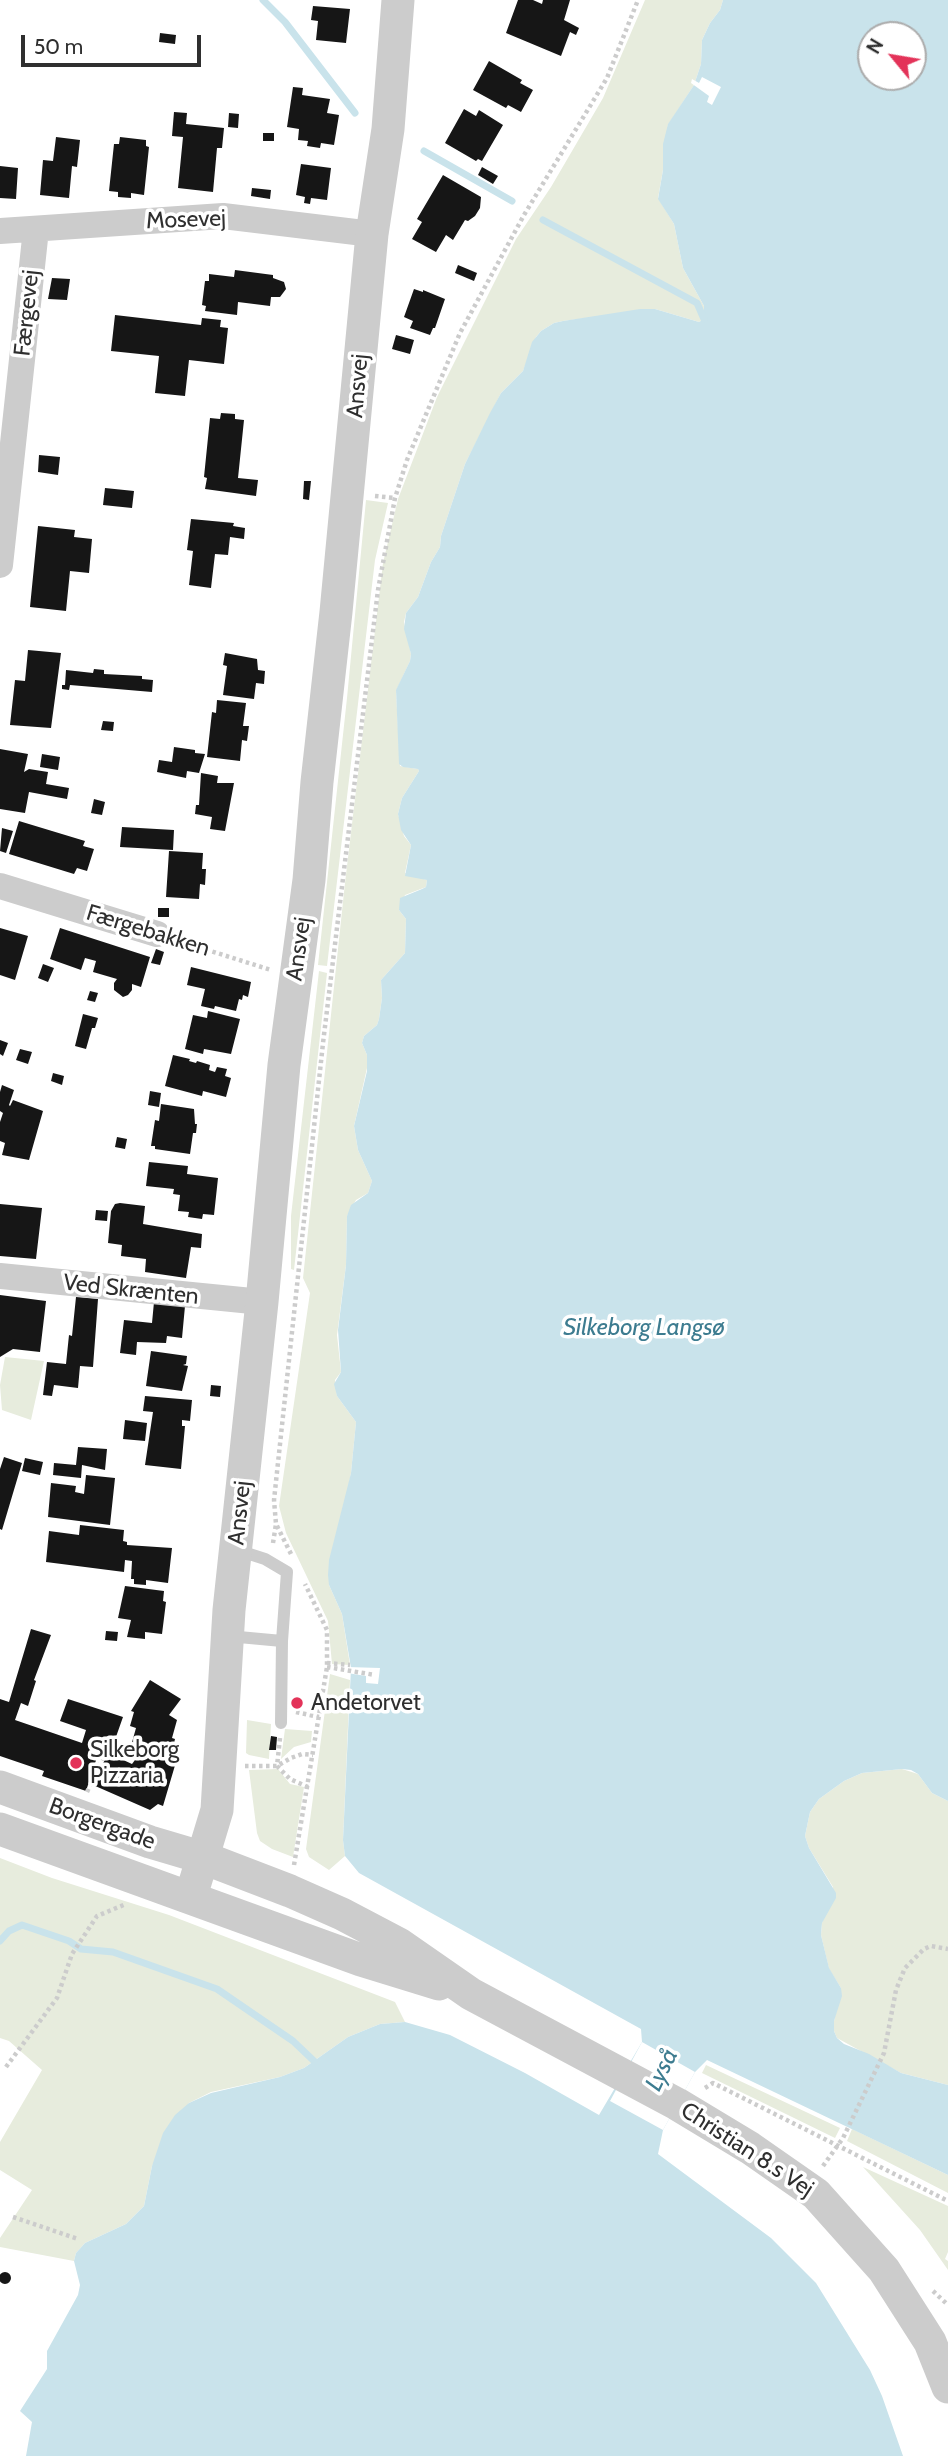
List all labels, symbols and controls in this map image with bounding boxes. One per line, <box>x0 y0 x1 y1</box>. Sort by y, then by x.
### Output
scale bar <box>24 21 205 65</box>
north arrow <box>857 21 927 91</box>
text: 50 m <box>34 34 83 59</box>
text: N <box>862 35 888 58</box>
street label: Mosevej <box>146 205 226 235</box>
street label: Færgevej <box>9 268 45 358</box>
street label: Ansvej <box>341 353 375 419</box>
street label: Færgebakken <box>83 899 213 963</box>
street label: Ansvej <box>281 915 317 983</box>
street label: Ved Skrænten <box>62 1269 200 1311</box>
water label: Silkeborg Langsø <box>563 1314 725 1342</box>
street label: Ansvej <box>223 1480 257 1546</box>
place label: Andetorvet <box>311 1689 421 1717</box>
marker: Andetorvet <box>289 1695 305 1711</box>
place label: Silkeborg Pizzaria <box>90 1736 179 1790</box>
marker: Silkeborg Pizzaria <box>68 1755 84 1771</box>
street label: Borgergade <box>45 1792 159 1856</box>
water label: Lyså <box>640 2044 684 2096</box>
street label: Christian 8.s Vej <box>675 2097 819 2203</box>

